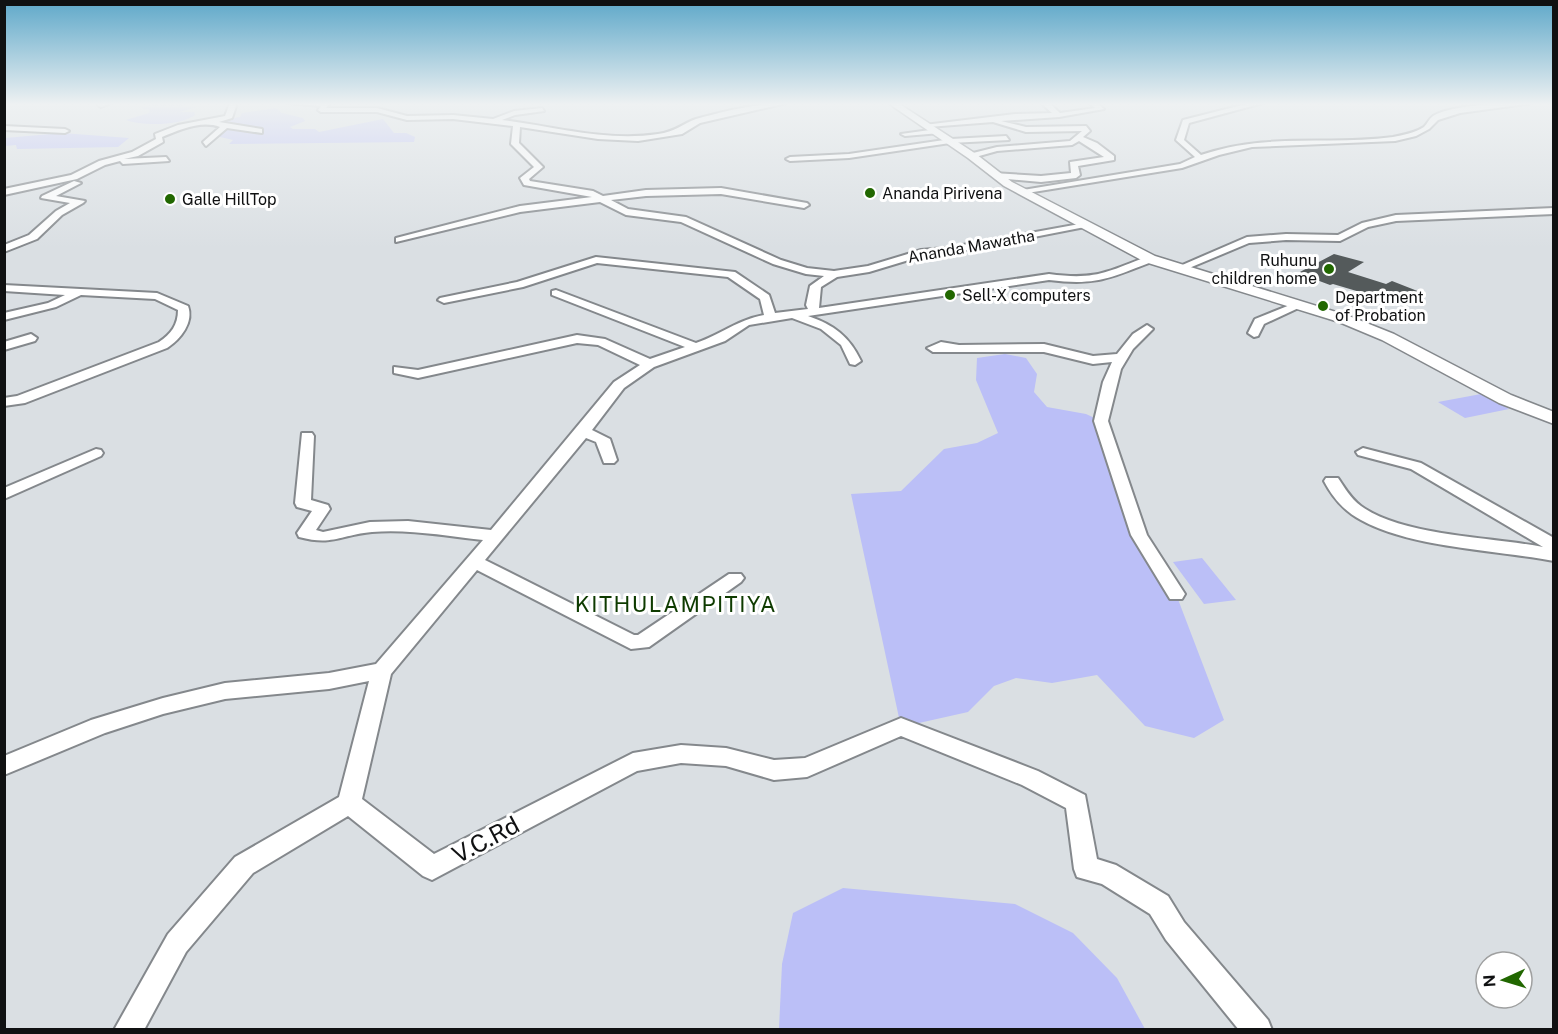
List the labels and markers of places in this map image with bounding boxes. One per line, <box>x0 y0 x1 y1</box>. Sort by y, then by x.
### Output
place label: Ananda Pirivena <box>882 184 1002 203</box>
marker: Ananda Pirivena <box>863 186 877 200</box>
place label: Galle HillTop <box>182 190 277 209</box>
marker: Galle HillTop <box>163 192 177 206</box>
place label: Ruhunu children home <box>1212 251 1317 288</box>
marker: Ruhunu children home <box>1322 262 1336 276</box>
place label: Sell-X computers <box>962 286 1091 305</box>
marker: Sell-X computers <box>943 288 957 302</box>
place label: Department of Probation <box>1335 288 1426 325</box>
marker: Department of Probation <box>1316 299 1330 313</box>

